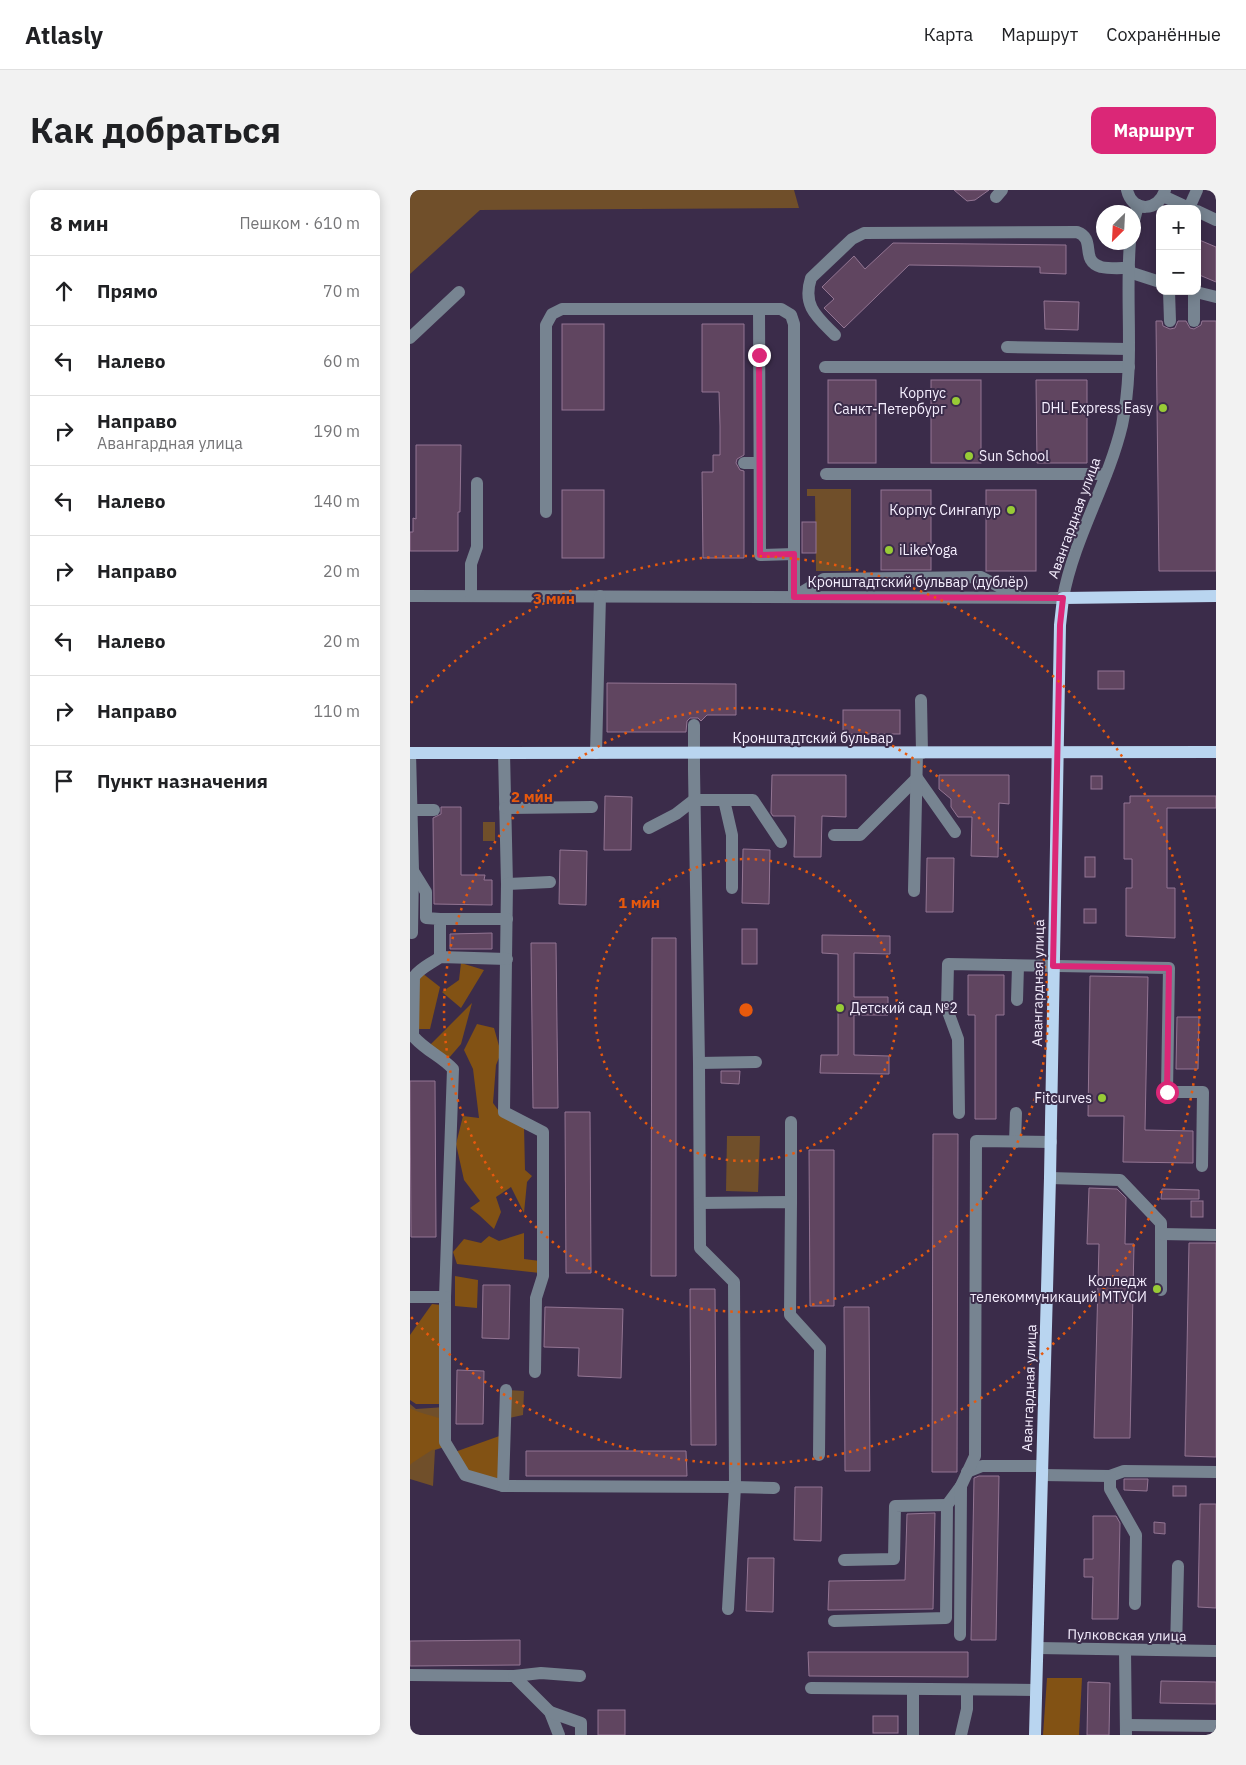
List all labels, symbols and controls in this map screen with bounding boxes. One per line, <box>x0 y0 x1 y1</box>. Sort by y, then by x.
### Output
text: Atlasly <box>25 19 103 51</box>
text: Карта <box>924 23 973 46</box>
text: Маршрут <box>1001 23 1078 46</box>
text: Сохранённые <box>1106 23 1221 46</box>
text: Как добраться <box>30 107 281 153</box>
button: Маршрут <box>1091 107 1216 154</box>
north arrow <box>1096 205 1141 250</box>
map controls <box>1156 205 1201 295</box>
button: + <box>1156 205 1201 250</box>
text: 8 мин <box>50 209 109 237</box>
text: Пешком · 610 m <box>239 213 360 233</box>
button: − <box>1156 250 1201 295</box>
icon: ahead <box>50 277 78 305</box>
text: Прямо <box>97 279 158 303</box>
text: 70 m <box>323 281 360 301</box>
route end <box>748 344 771 367</box>
icon: left <box>50 347 78 375</box>
text: Налево <box>97 349 166 373</box>
text: 60 m <box>323 351 360 371</box>
place label: Корпус Санкт-Петербург <box>834 384 946 418</box>
marker: Корпус Санкт-Петербург <box>950 395 962 407</box>
place label: DHL Express Easy <box>1041 399 1153 417</box>
marker: DHL Express Easy <box>1157 402 1169 414</box>
text: Направо <box>97 409 177 433</box>
icon: right <box>50 417 78 445</box>
text: 190 m <box>313 421 360 441</box>
text: Авангардная улица <box>97 433 243 453</box>
place label: Sun School <box>979 447 1049 465</box>
marker: Sun School <box>963 450 975 462</box>
street label: Авангардная улица <box>1044 455 1104 581</box>
icon: left <box>50 487 78 515</box>
text: Налево <box>97 489 166 513</box>
text: 140 m <box>313 491 360 511</box>
place label: Корпус Сингапур <box>889 501 1001 519</box>
marker: Корпус Сингапур <box>1005 504 1017 516</box>
place label: iLikeYoga <box>899 541 958 559</box>
marker: iLikeYoga <box>883 544 895 556</box>
icon: right <box>50 557 78 585</box>
text: Направо <box>97 559 177 583</box>
text: 20 m <box>323 561 360 581</box>
street label: Кронштадтский бульвар (дублёр) <box>808 573 1028 591</box>
text: 3 мин <box>533 589 575 608</box>
icon: left <box>50 627 78 655</box>
text: Налево <box>97 629 166 653</box>
text: 20 m <box>323 631 360 651</box>
icon: right <box>50 697 78 725</box>
text: Направо <box>97 699 177 723</box>
text: 110 m <box>313 701 360 721</box>
street label: Кронштадтский бульвар <box>733 729 893 747</box>
icon: arrive <box>50 767 78 795</box>
text: Пункт назначения <box>97 769 268 793</box>
text: 2 мин <box>511 787 553 806</box>
text: 1 мин <box>618 893 660 912</box>
street label: Авангардная улица <box>1028 919 1048 1047</box>
place label: Детский сад №2 <box>850 999 958 1017</box>
centre of rings <box>737 1001 755 1019</box>
marker: Детский сад №2 <box>834 1002 846 1014</box>
route start <box>1156 1081 1179 1104</box>
place label: Fitcurves <box>1034 1089 1092 1107</box>
marker: Fitcurves <box>1096 1092 1108 1104</box>
place label: Колледж телекоммуникаций МТУСИ <box>970 1272 1147 1306</box>
marker: Колледж телекоммуникаций МТУСИ <box>1151 1283 1163 1295</box>
street label: Авангардная улица <box>1018 1323 1040 1452</box>
street label: Пулковская улица <box>1067 1625 1187 1645</box>

